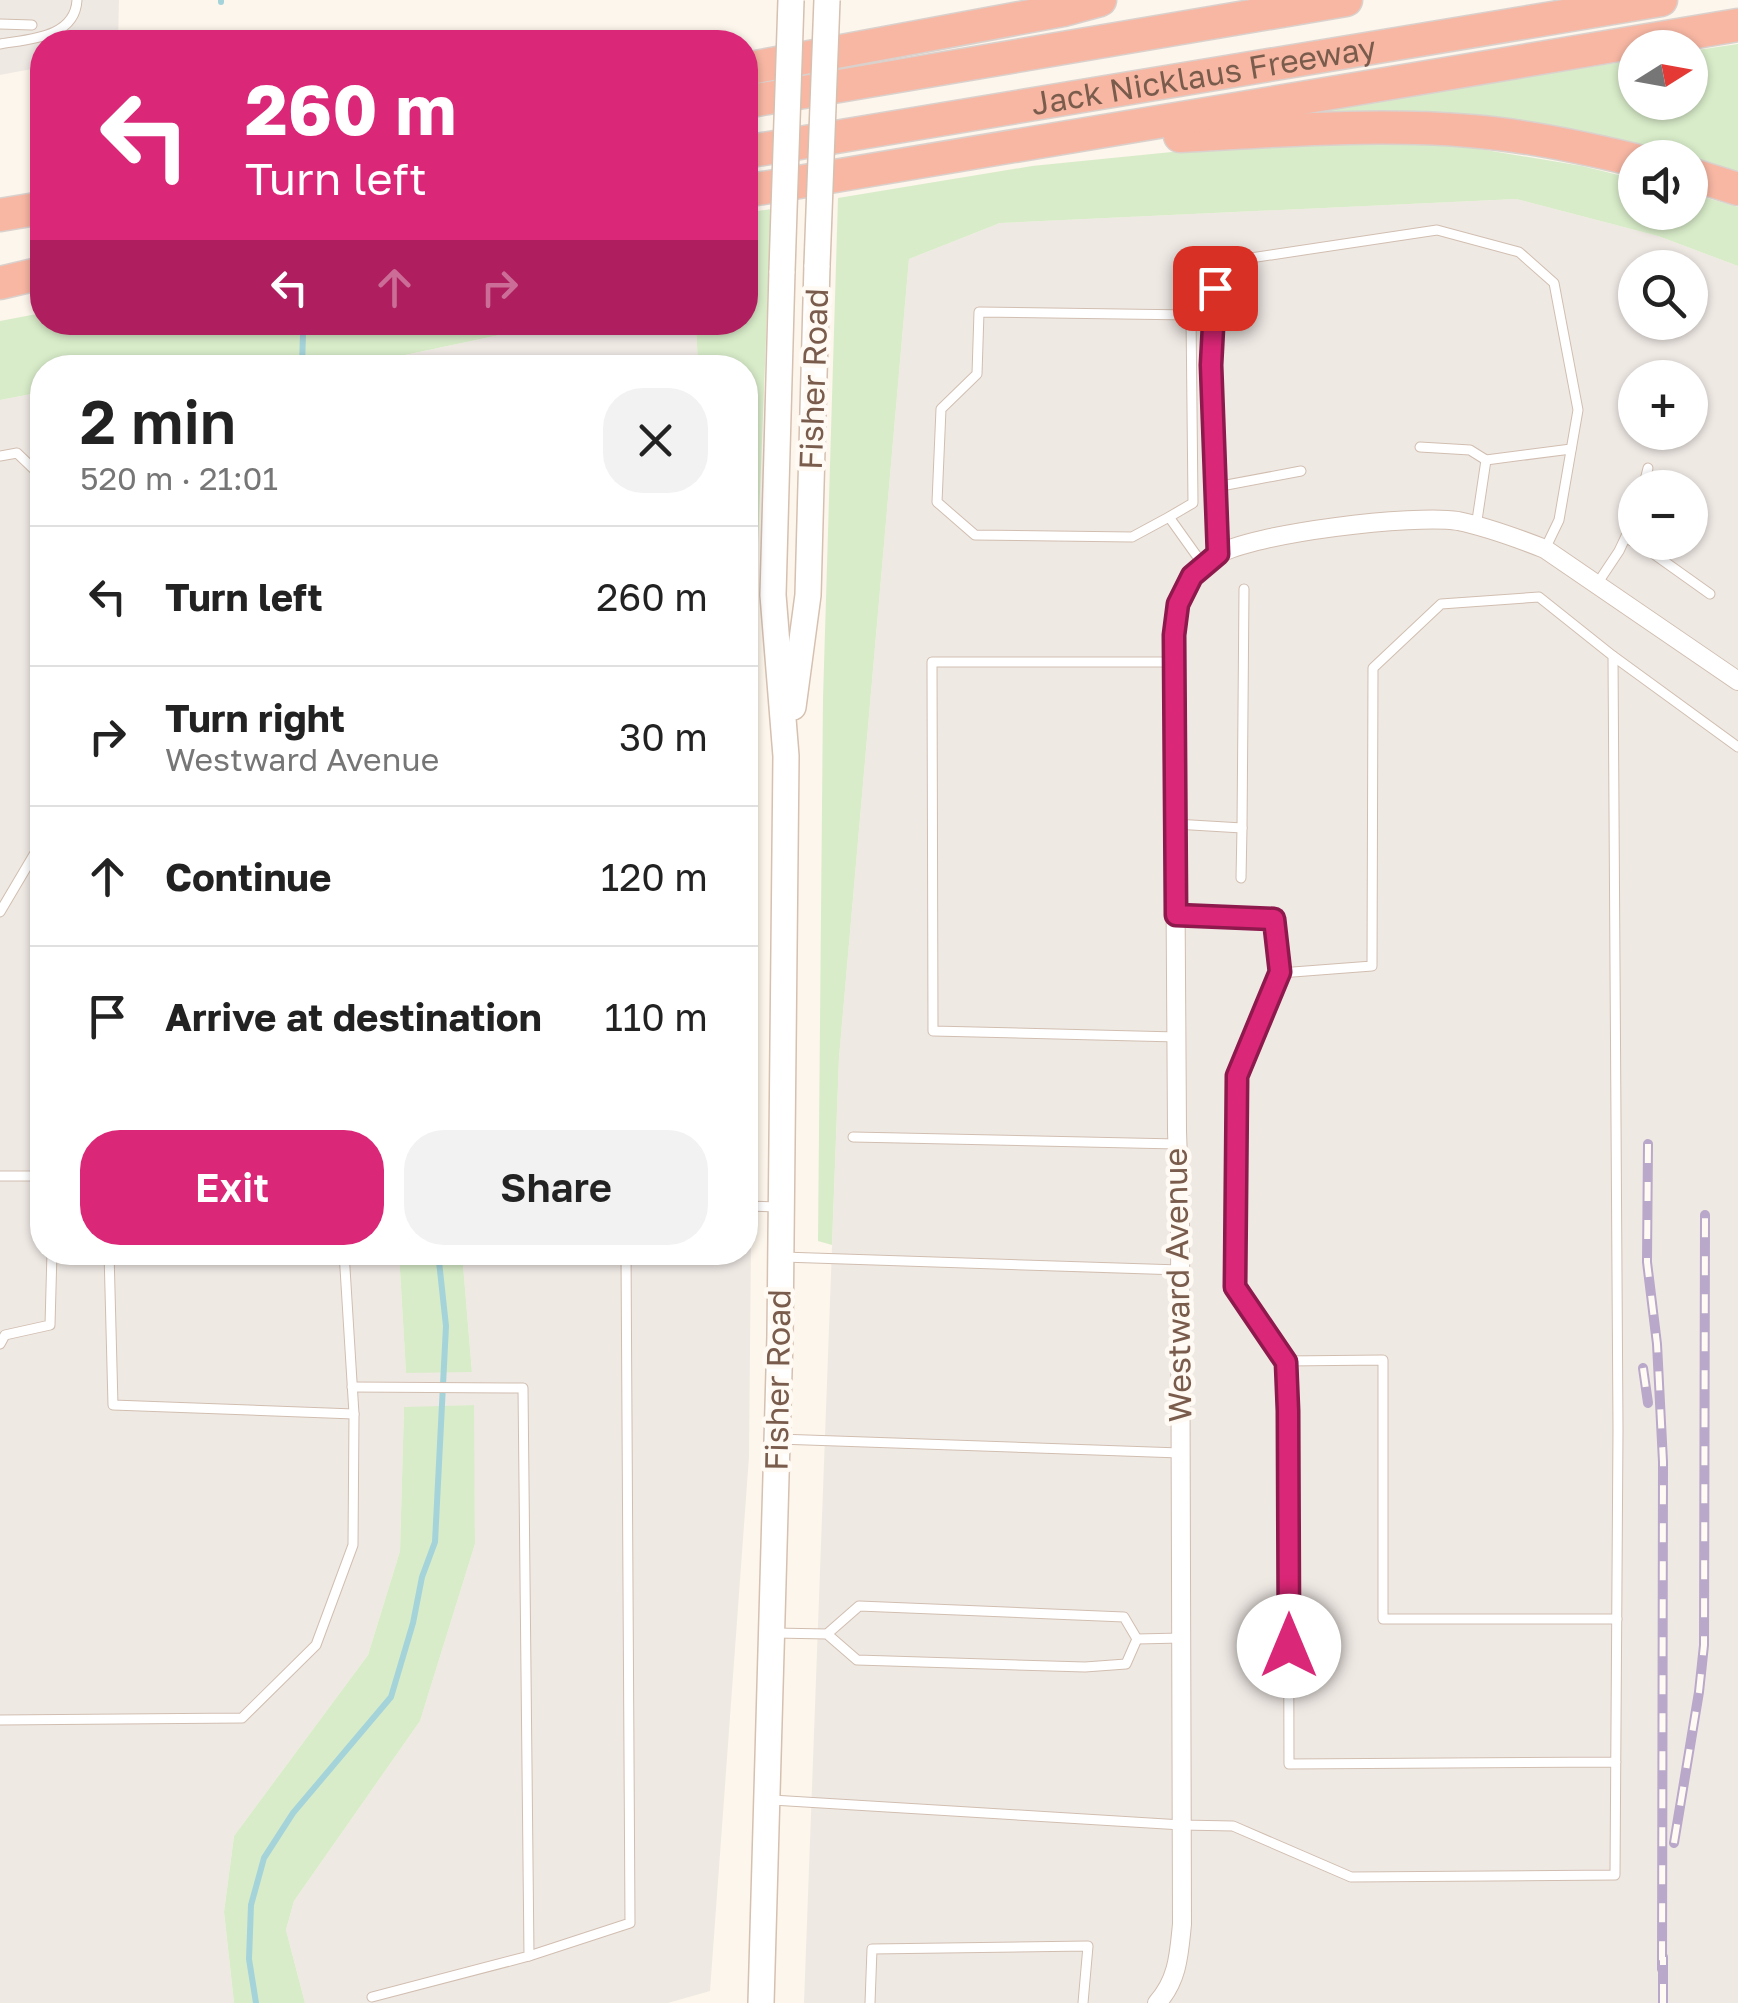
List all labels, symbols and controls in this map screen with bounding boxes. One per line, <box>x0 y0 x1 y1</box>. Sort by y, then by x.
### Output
street label: Jack Nicklaus Freeway <box>1028 28 1379 122</box>
north arrow <box>1618 30 1708 120</box>
map controls <box>1618 30 1708 560</box>
text: 260 m <box>245 66 456 150</box>
icon: left <box>80 70 210 200</box>
button: sound <box>1618 140 1708 230</box>
text: Turn left <box>245 151 427 205</box>
pin <box>1173 246 1258 331</box>
button: search <box>1618 250 1708 340</box>
icon: left <box>262 260 317 315</box>
icon: ahead <box>367 260 422 315</box>
icon: right <box>472 260 527 315</box>
icon: arrive <box>1188 261 1243 316</box>
street label: Fisher Road <box>791 288 835 470</box>
button: + <box>1618 360 1708 450</box>
text: 2 min <box>80 385 236 457</box>
button: close <box>603 388 708 493</box>
text: 520 m · 21:01 <box>80 459 278 497</box>
button: − <box>1618 470 1708 560</box>
icon: left <box>80 569 135 624</box>
text: Turn left <box>165 574 323 619</box>
text: 260 m <box>596 574 708 619</box>
text: Turn right <box>165 695 345 740</box>
icon: right <box>80 709 135 764</box>
text: 30 m <box>619 714 708 759</box>
text: Westward Avenue <box>165 740 439 778</box>
icon: ahead <box>80 849 135 904</box>
text: Continue <box>165 854 331 899</box>
text: 120 m <box>601 854 708 899</box>
icon: arrive <box>80 989 135 1044</box>
text: Arrive at destination <box>165 994 542 1039</box>
text: 110 m <box>604 994 708 1039</box>
button: Exit <box>80 1130 384 1245</box>
button: Share <box>404 1130 708 1245</box>
street label: Westward Avenue <box>1156 1148 1198 1422</box>
street label: Fisher Road <box>756 1289 798 1471</box>
position arrow <box>1237 1594 1341 1698</box>

